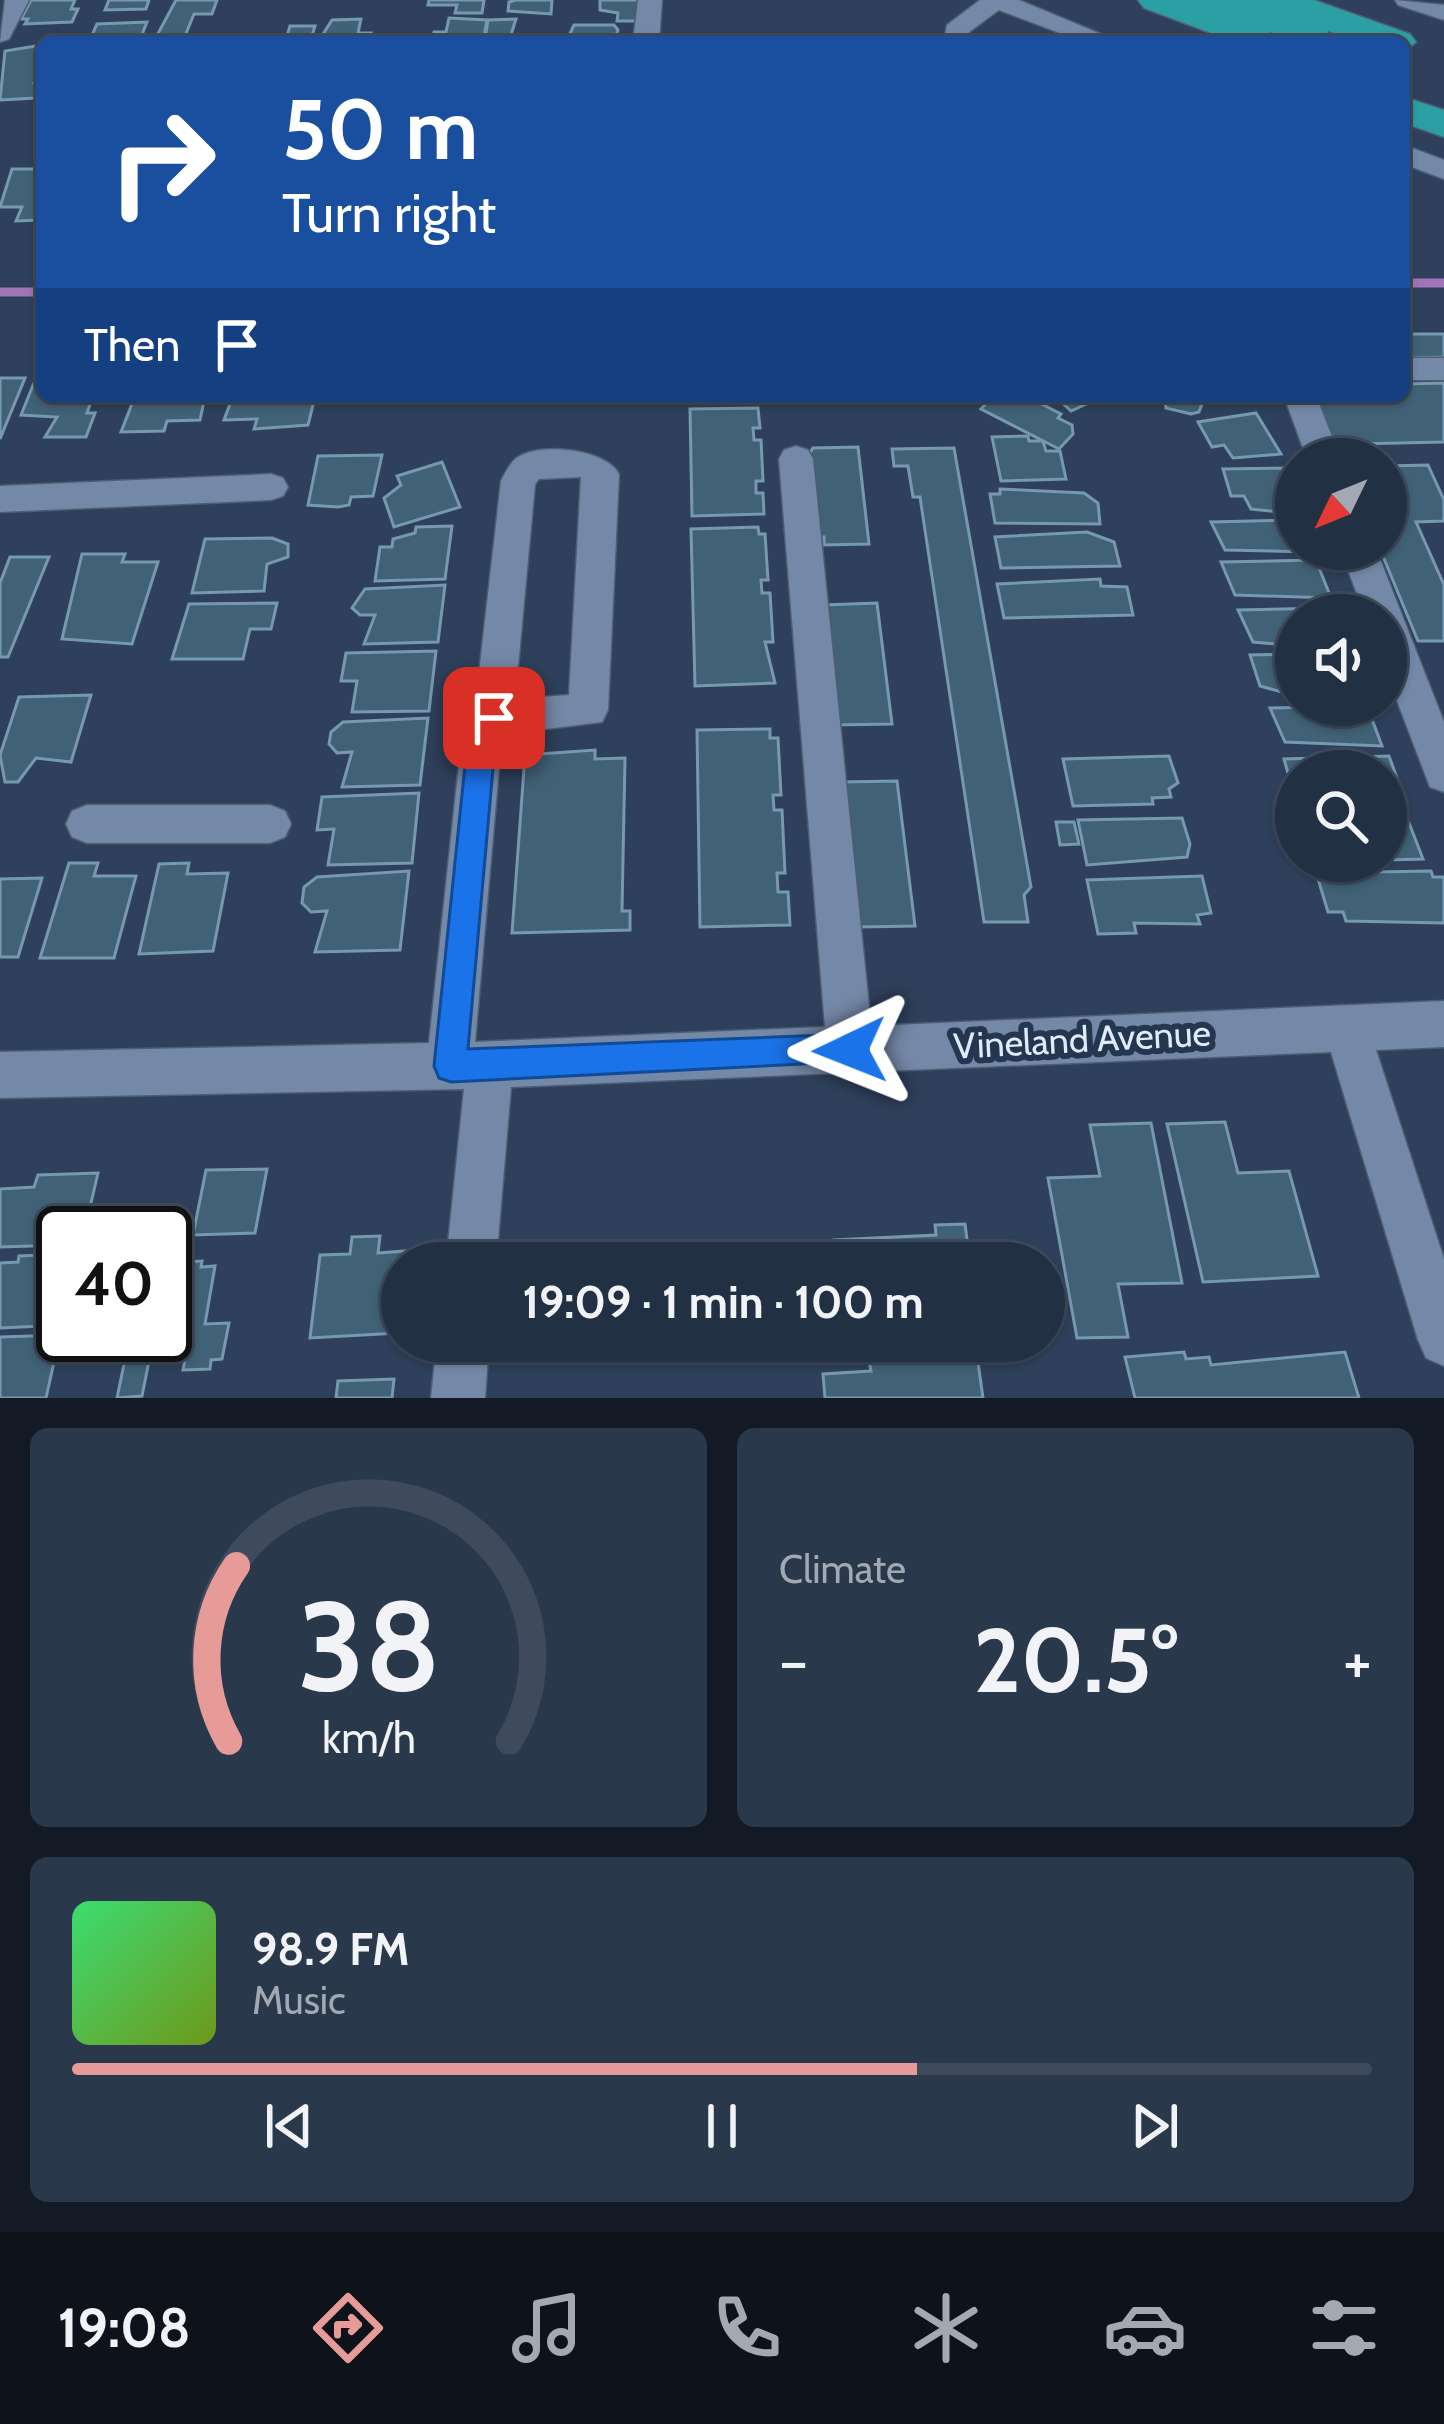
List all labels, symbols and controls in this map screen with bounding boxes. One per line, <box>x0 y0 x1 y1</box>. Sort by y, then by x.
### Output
text: 50 m <box>282 78 478 180</box>
icon: right <box>84 84 240 240</box>
text: Turn right <box>282 180 496 246</box>
icon: arrive <box>204 312 270 378</box>
text: Then <box>84 318 180 372</box>
north arrow <box>1275 438 1407 570</box>
map controls <box>1275 438 1407 882</box>
button: sound <box>1275 594 1407 726</box>
pin <box>443 667 545 769</box>
icon: arrive <box>461 685 527 751</box>
button: search <box>1275 750 1407 882</box>
position arrow <box>787 987 913 1113</box>
street label: Vineland Avenue <box>952 1010 1212 1068</box>
speed limit sign: 40 <box>36 1206 192 1362</box>
text: 19:09 · 1 min · 100 m <box>522 1275 924 1329</box>
text: Climate <box>779 1545 906 1593</box>
text: 38 <box>297 1570 440 1721</box>
text: 20.5° <box>973 1605 1178 1715</box>
text: − <box>779 1620 808 1701</box>
text: + <box>1343 1620 1372 1701</box>
text: km/h <box>322 1711 415 1763</box>
text: 98.9 FM <box>252 1922 410 1976</box>
text: Music <box>252 1976 346 2024</box>
icon: previous <box>256 2093 322 2159</box>
icon: pause <box>689 2093 755 2159</box>
icon: next <box>1122 2093 1188 2159</box>
icon: directions <box>306 2286 390 2370</box>
icon: music <box>505 2286 589 2370</box>
icon: phone <box>705 2286 789 2370</box>
icon: climate <box>904 2286 988 2370</box>
icon: car <box>1103 2286 1187 2370</box>
icon: filters <box>1302 2286 1386 2370</box>
text: 19:08 <box>58 2295 191 2361</box>

